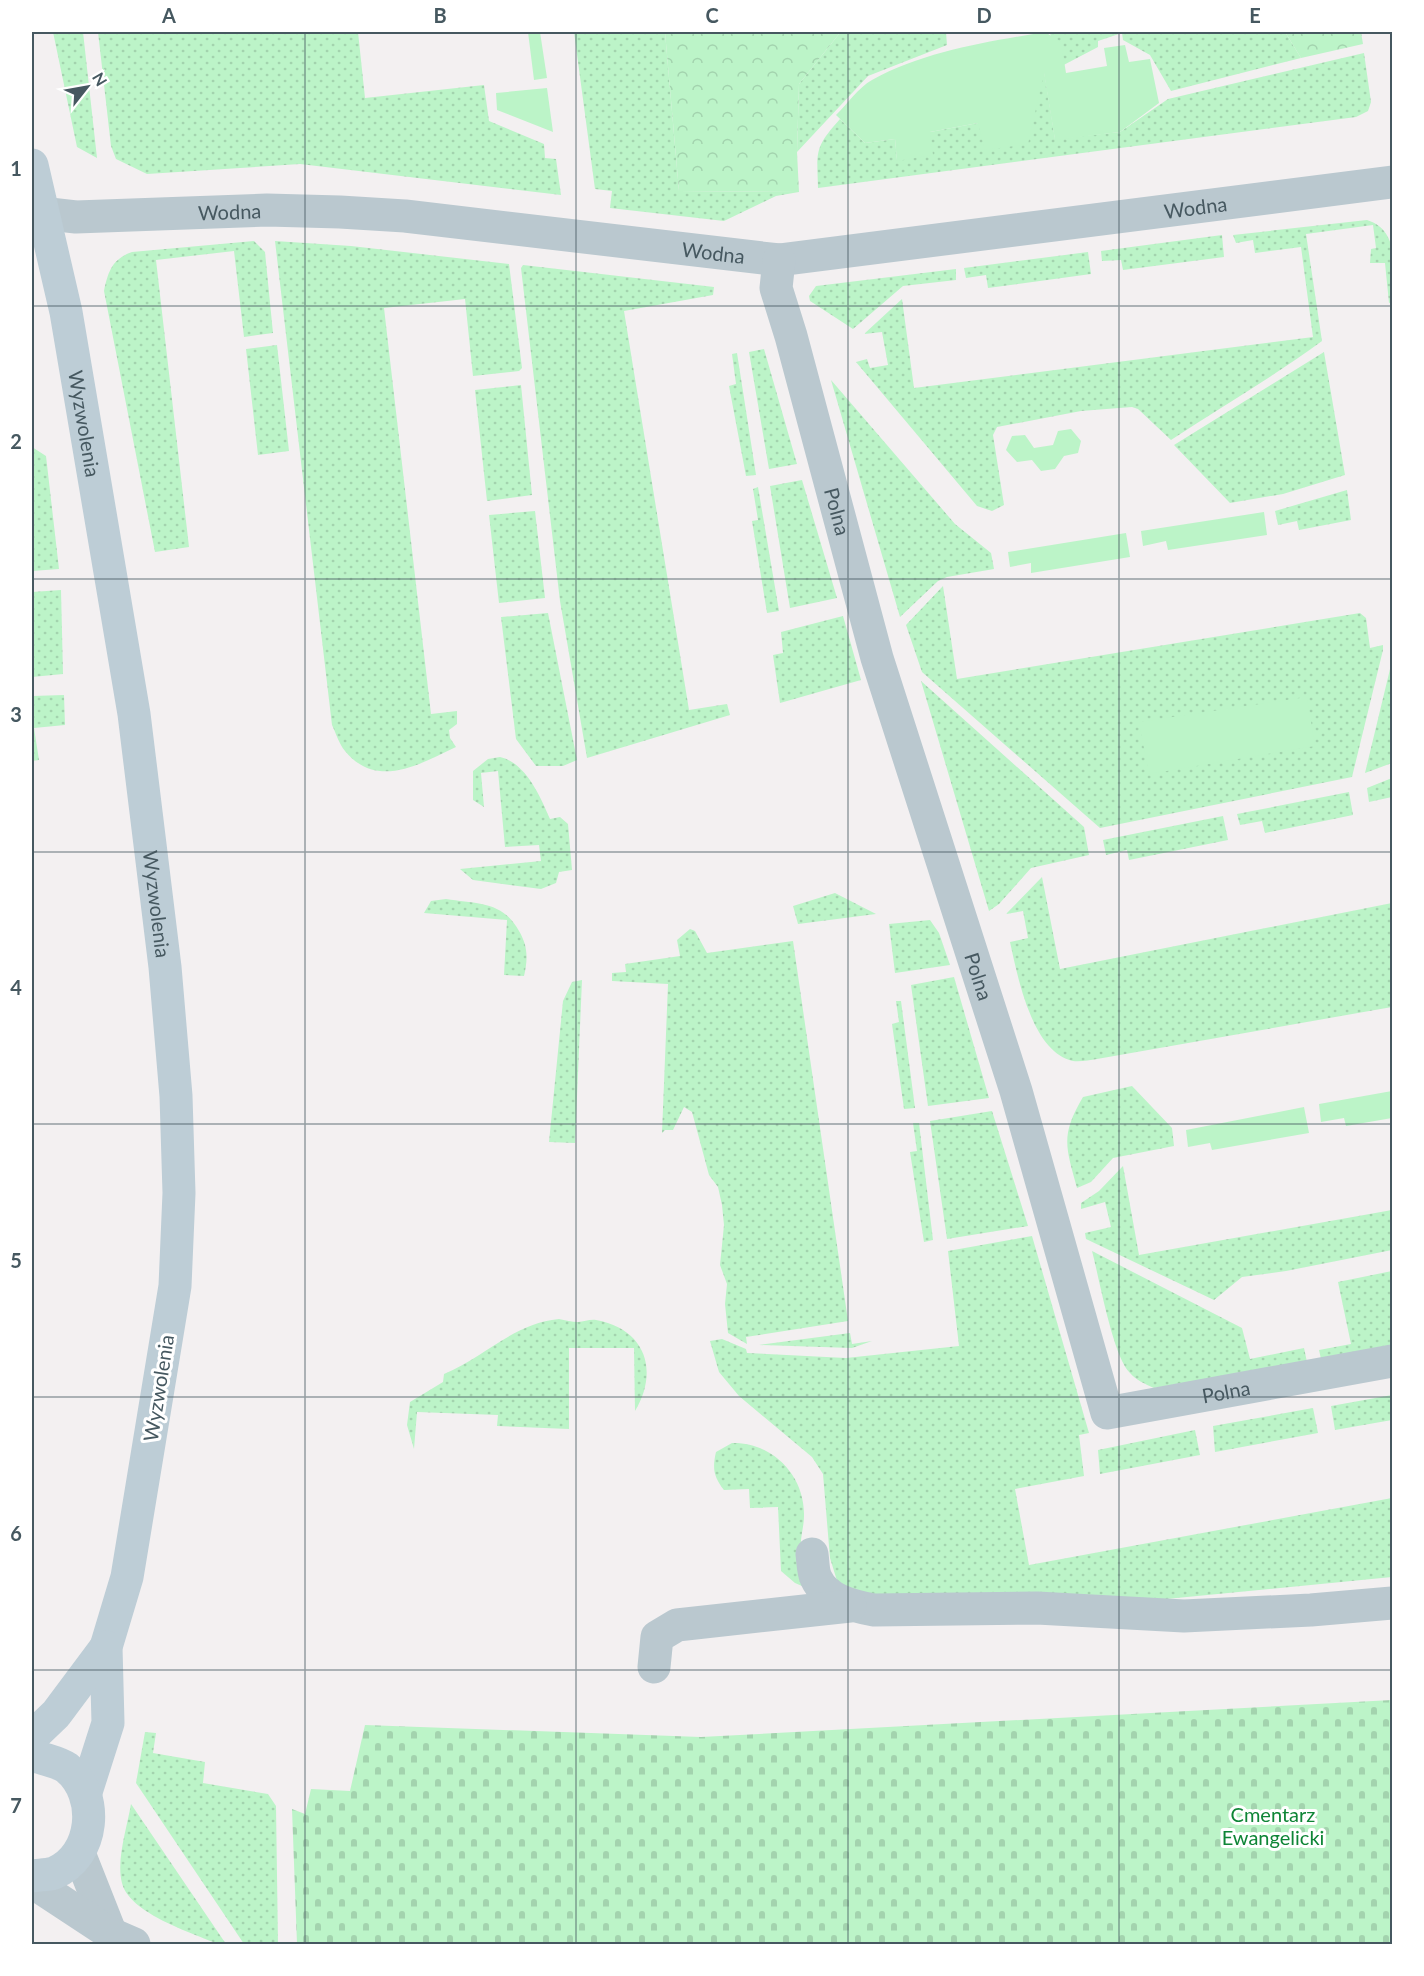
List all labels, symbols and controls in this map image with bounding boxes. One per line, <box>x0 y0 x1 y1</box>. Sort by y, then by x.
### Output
text: A <box>161 3 176 27</box>
text: B <box>433 3 447 27</box>
text: C <box>705 3 719 27</box>
text: D <box>976 3 992 27</box>
text: E <box>1249 3 1261 27</box>
north arrow <box>57 57 117 117</box>
text: N <box>89 69 112 89</box>
text: 1 <box>10 156 22 180</box>
street label: Wodna <box>1163 191 1228 223</box>
street label: Wodna <box>198 198 262 225</box>
street label: Wodna <box>680 237 746 268</box>
street label: Wyzwolenia <box>64 368 106 479</box>
text: 2 <box>10 429 22 453</box>
street label: Polna <box>820 485 856 538</box>
text: 3 <box>10 702 22 726</box>
street label: Wyzwolenia <box>139 849 176 959</box>
street label: Polna <box>960 949 998 1003</box>
text: 4 <box>10 975 22 999</box>
text: 5 <box>10 1248 22 1272</box>
street label: Wyzwolenia <box>138 1333 178 1443</box>
street label: Polna <box>1200 1375 1252 1407</box>
text: 6 <box>10 1521 22 1545</box>
text: 7 <box>10 1793 22 1817</box>
park label: Cmentarz Ewangelicki <box>1222 1802 1324 1849</box>

